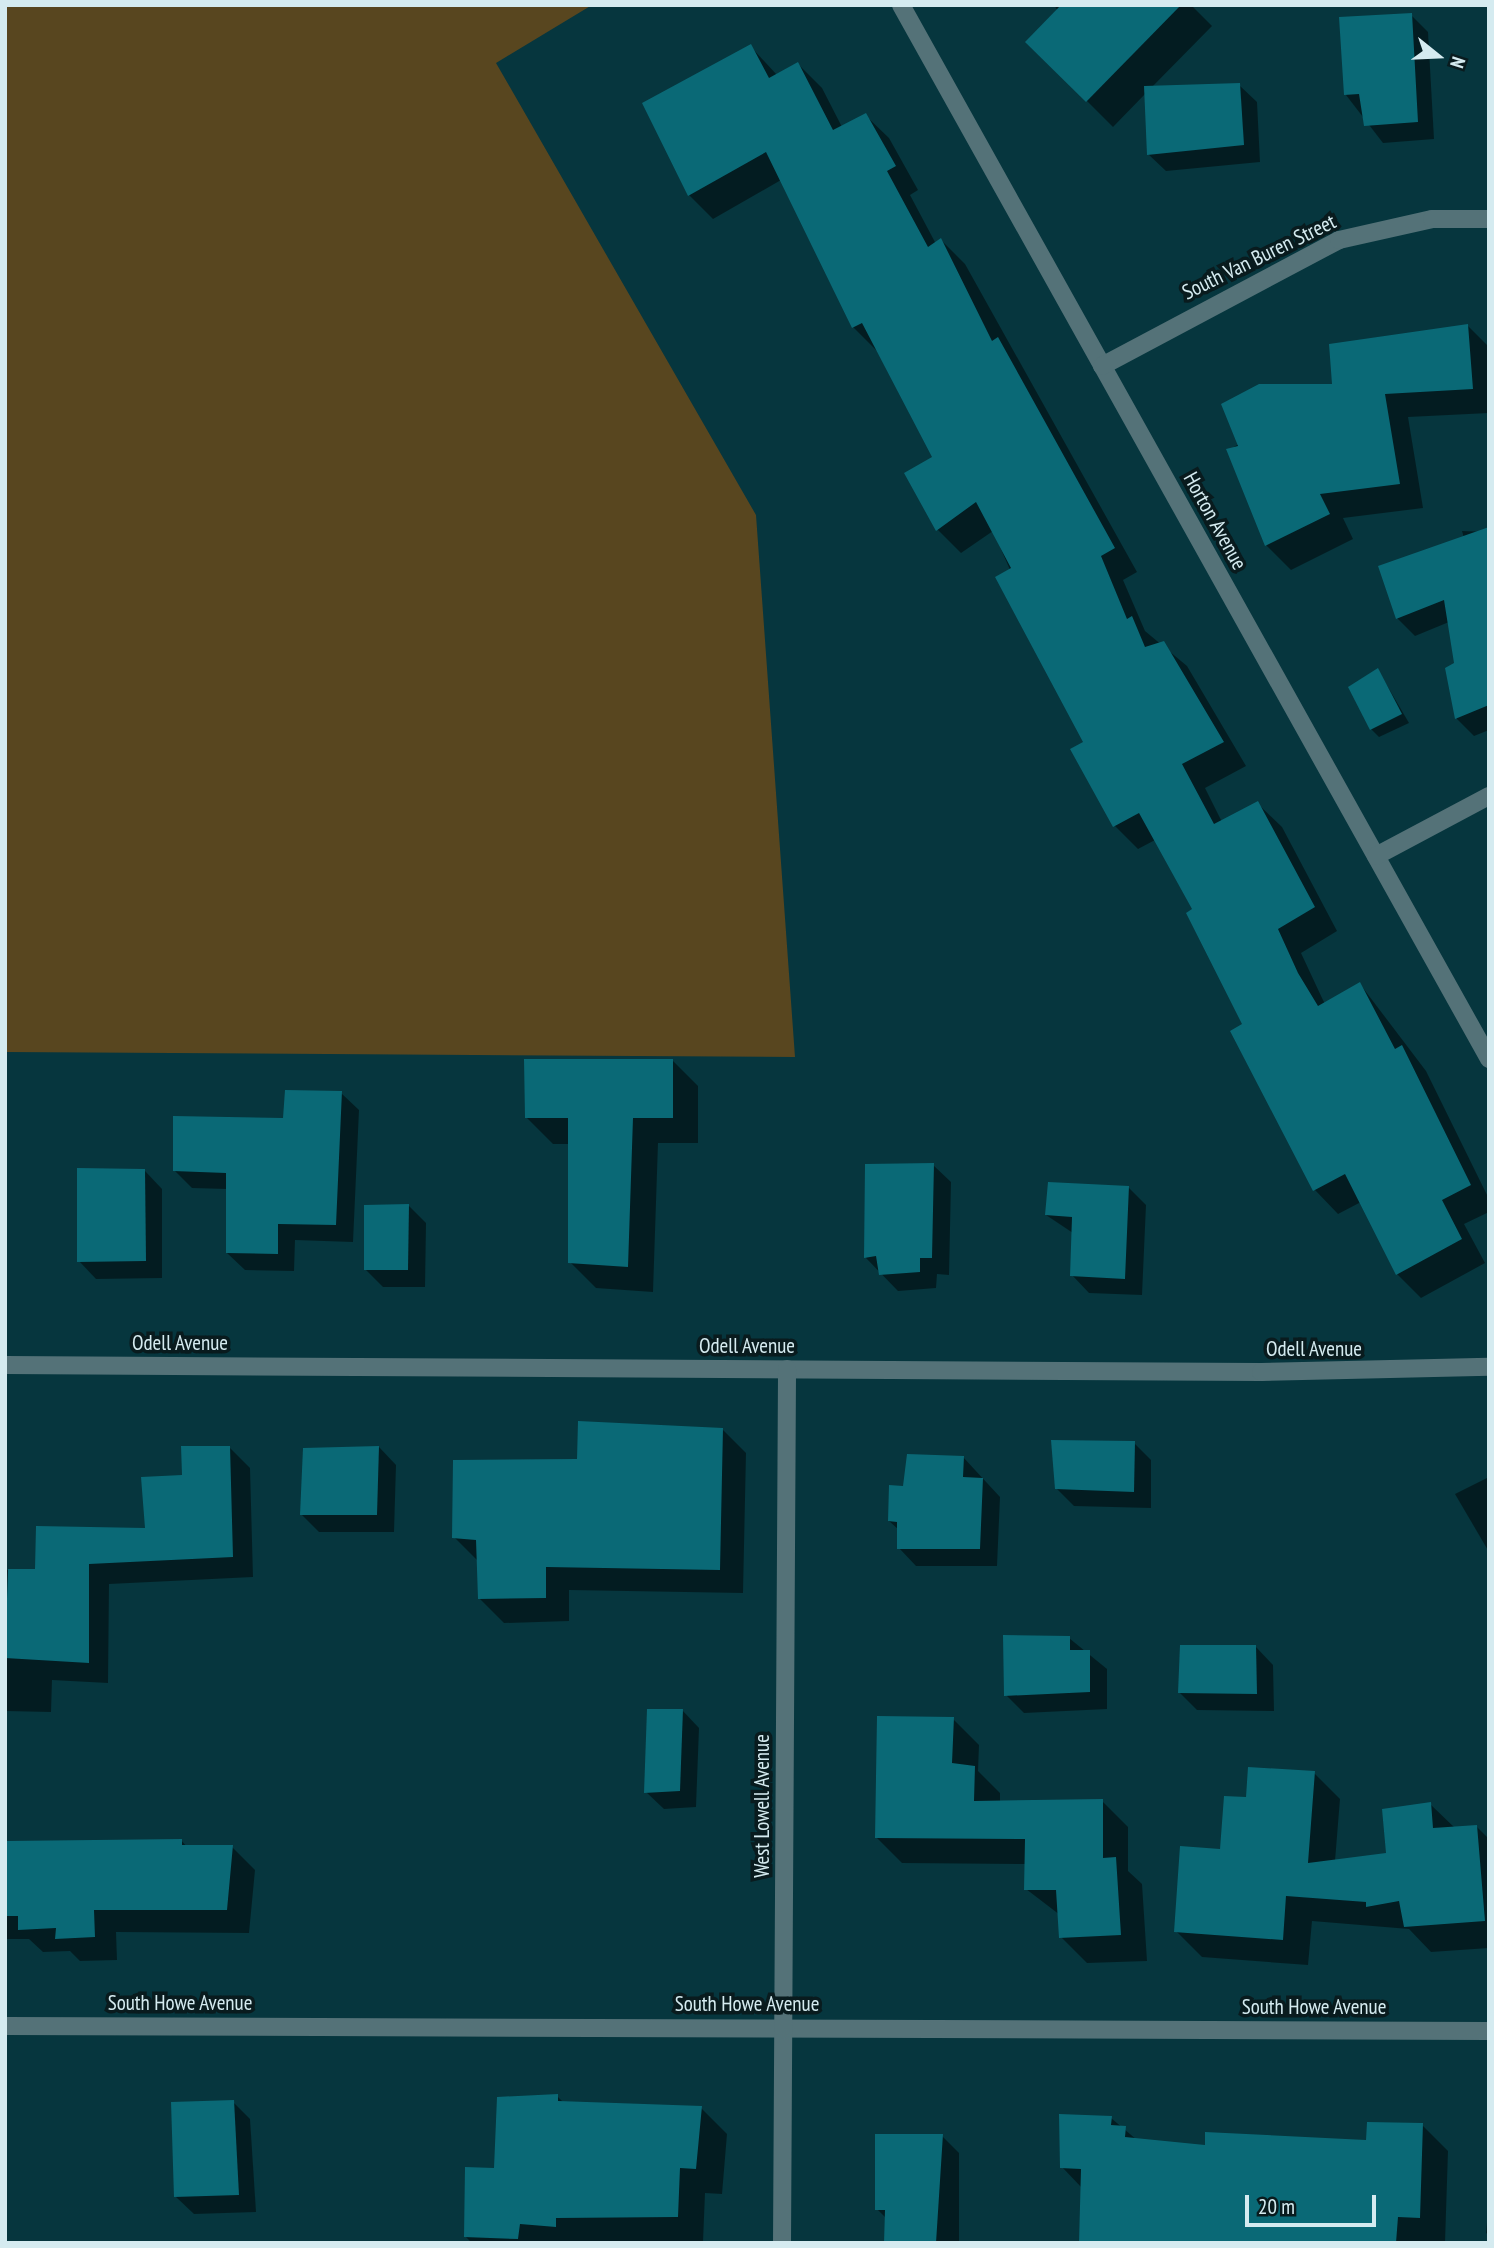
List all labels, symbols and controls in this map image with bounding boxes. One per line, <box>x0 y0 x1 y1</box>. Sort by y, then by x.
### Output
north arrow <box>1403 21 1473 91</box>
text: N <box>1445 54 1471 71</box>
street label: South Van Buren Street <box>1178 209 1340 305</box>
street label: Horton Avenue <box>1178 468 1252 574</box>
street label: Odell Avenue <box>132 1330 228 1356</box>
street label: Odell Avenue <box>699 1333 795 1359</box>
street label: Odell Avenue <box>1266 1336 1362 1362</box>
street label: West Lowell Avenue <box>749 1734 775 1878</box>
street label: South Howe Avenue <box>107 1990 253 2016</box>
street label: South Howe Avenue <box>674 1991 820 2017</box>
street label: South Howe Avenue <box>1241 1994 1387 2020</box>
scale bar <box>1249 2182 1380 2226</box>
text: 20 m <box>1258 2193 1295 2220</box>

